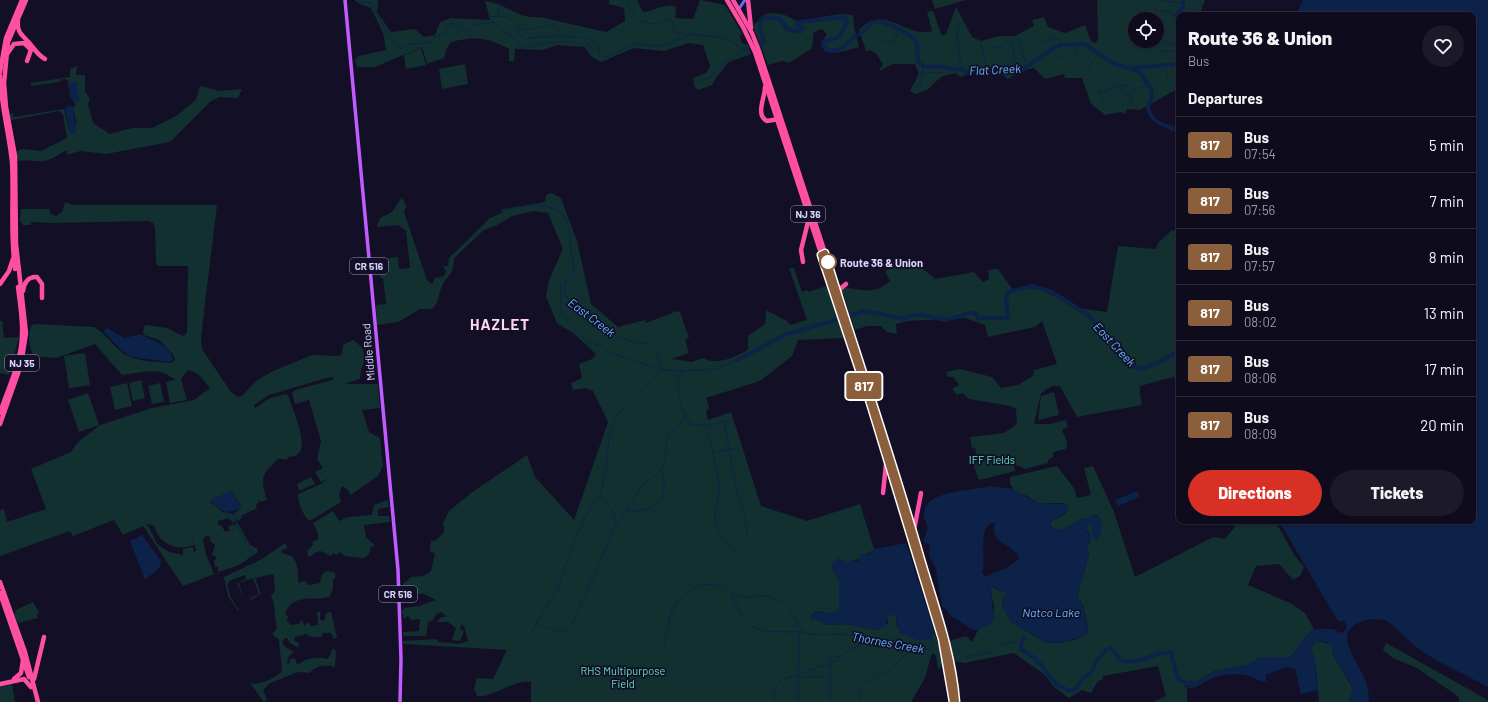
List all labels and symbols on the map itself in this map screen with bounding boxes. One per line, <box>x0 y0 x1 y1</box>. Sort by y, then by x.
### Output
water label: Flat Creek <box>969 61 1021 77</box>
road number: NJ 36 <box>791 206 825 222</box>
marker: Route 36 & Union <box>819 253 837 271</box>
place label: Route 36 & Union <box>840 256 923 269</box>
road number: CR 516 <box>350 258 388 274</box>
water label: East Creek <box>566 295 618 339</box>
district label: HAZLET <box>470 315 530 333</box>
water label: East Creek <box>1091 319 1139 369</box>
street label: Middle Road <box>359 323 377 381</box>
road number: NJ 35 <box>5 355 39 371</box>
line badge: 817 <box>841 373 887 399</box>
park label: IFF Fields <box>969 453 1015 466</box>
road number: CR 516 <box>379 586 417 602</box>
water label: Natco Lake <box>1022 605 1080 619</box>
water label: Thornes Creek <box>851 629 925 655</box>
park label: RHS Multipurpose Field <box>581 664 666 690</box>

